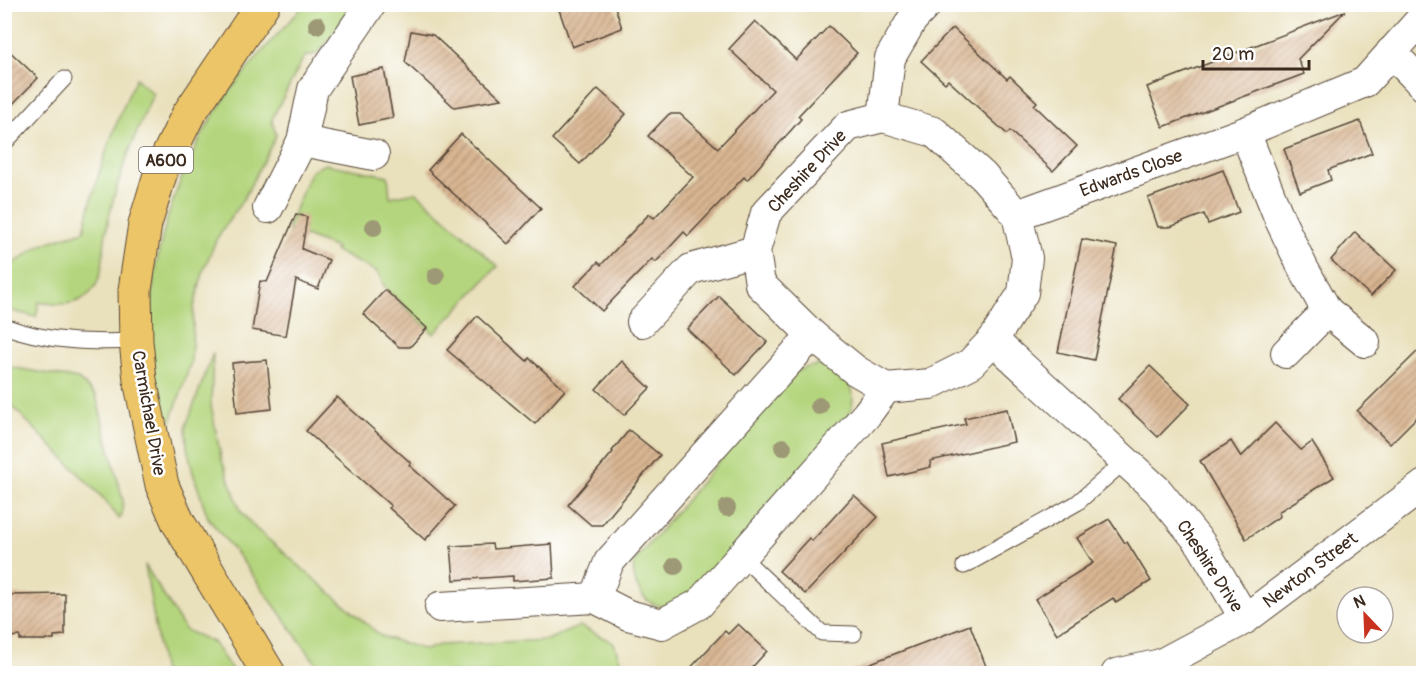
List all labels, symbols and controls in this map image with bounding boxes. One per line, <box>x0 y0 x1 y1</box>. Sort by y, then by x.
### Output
scale bar <box>1203 33 1310 71</box>
text: 20 m <box>1212 43 1254 66</box>
street label: Cheshire Drive <box>763 125 852 218</box>
street label: Edwards Close <box>1077 144 1186 203</box>
road number: A600 <box>139 147 193 173</box>
street label: Carmichael Drive <box>126 349 171 478</box>
street label: Cheshire Drive <box>1171 516 1248 617</box>
street label: Newton Street <box>1258 527 1362 613</box>
north arrow <box>1335 585 1395 645</box>

